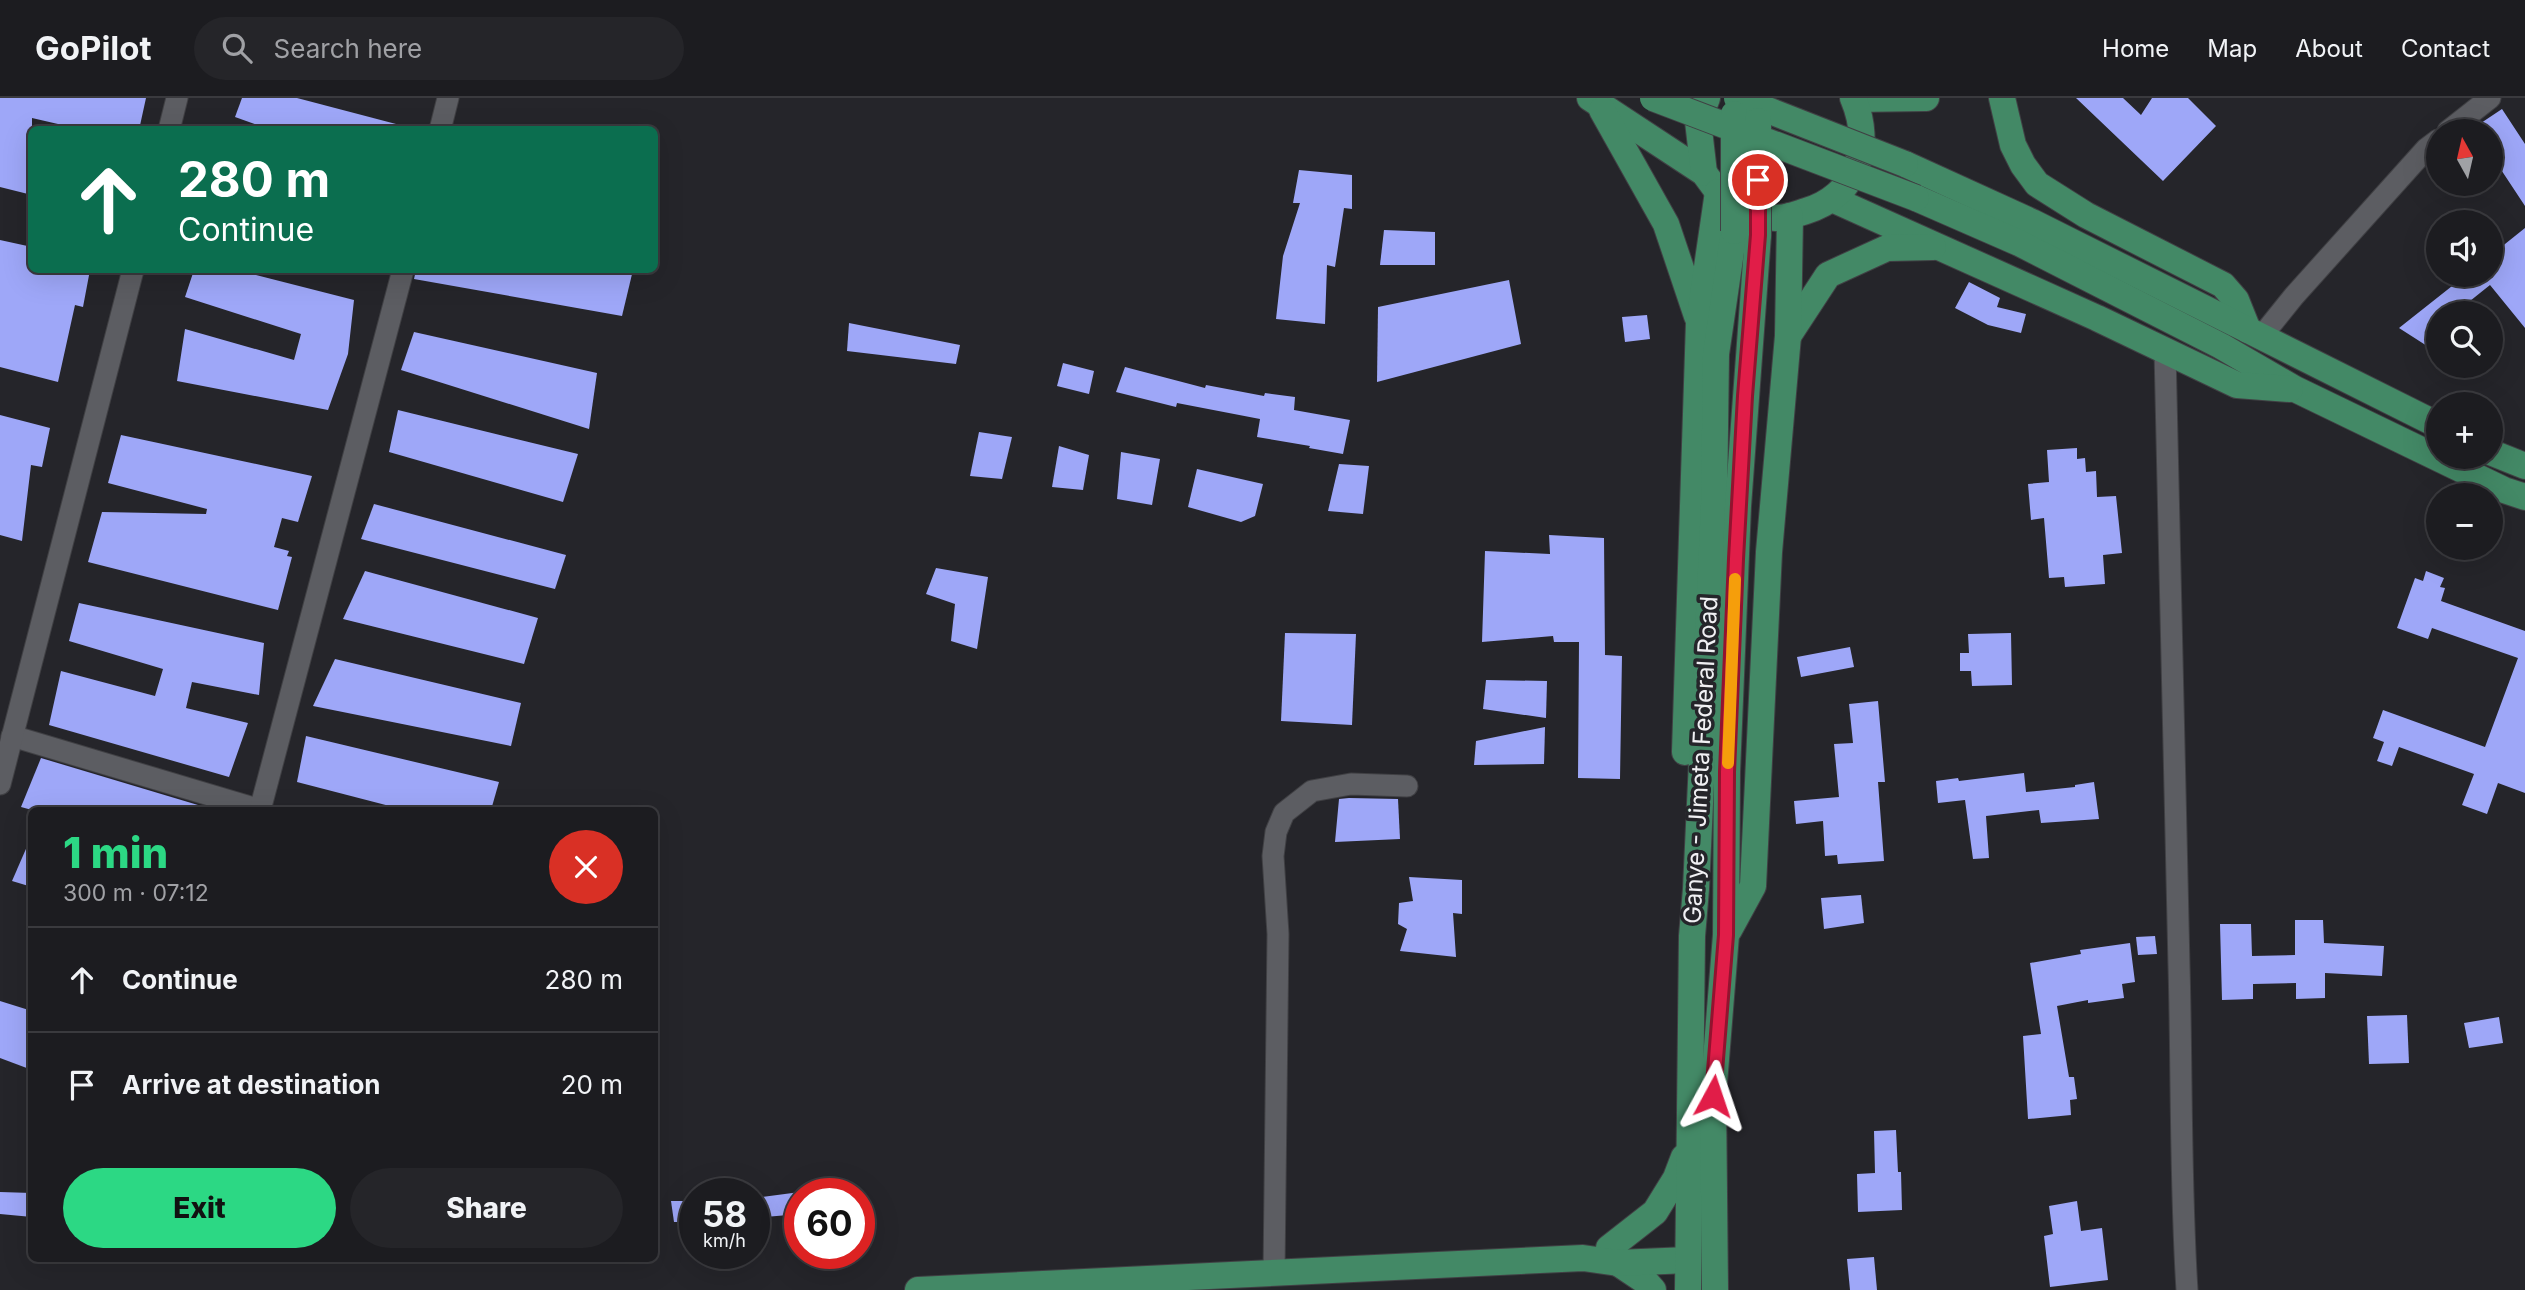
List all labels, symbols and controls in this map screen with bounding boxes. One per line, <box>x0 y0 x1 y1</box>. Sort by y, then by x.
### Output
search box <box>194 17 684 80</box>
text: GoPilot <box>35 28 152 68</box>
icon: search <box>218 29 256 67</box>
text: Search here <box>274 33 422 64</box>
text: Home <box>2102 34 2169 63</box>
text: Map <box>2207 34 2257 63</box>
text: About <box>2295 34 2363 63</box>
text: Contact <box>2401 34 2490 63</box>
north arrow <box>2426 119 2502 196</box>
map controls <box>2426 119 2503 560</box>
text: 280 m <box>178 150 330 209</box>
pin <box>1728 150 1788 210</box>
icon: ahead <box>63 154 154 245</box>
icon: arrive <box>1739 161 1777 199</box>
text: Continue <box>178 210 314 249</box>
button: sound <box>2426 210 2503 287</box>
button: search <box>2426 301 2503 378</box>
button: + <box>2426 392 2503 469</box>
button: − <box>2426 483 2503 560</box>
street label: Ganye - Jimeta Federal Road <box>1677 595 1724 925</box>
text: 1 min <box>63 827 168 878</box>
button: close <box>549 830 623 904</box>
text: 300 m · 07:12 <box>63 879 209 907</box>
icon: ahead <box>63 961 101 999</box>
text: Continue <box>122 964 238 995</box>
text: 280 m <box>545 964 623 995</box>
position arrow <box>1676 1059 1750 1133</box>
icon: arrive <box>63 1066 101 1104</box>
text: Arrive at destination <box>122 1069 381 1100</box>
text: 20 m <box>561 1069 623 1100</box>
button: Exit <box>63 1168 336 1248</box>
button: Share <box>350 1168 623 1248</box>
speed limit sign: 60 <box>784 1178 875 1269</box>
text: 58 <box>702 1193 747 1235</box>
text: km/h <box>703 1230 746 1251</box>

